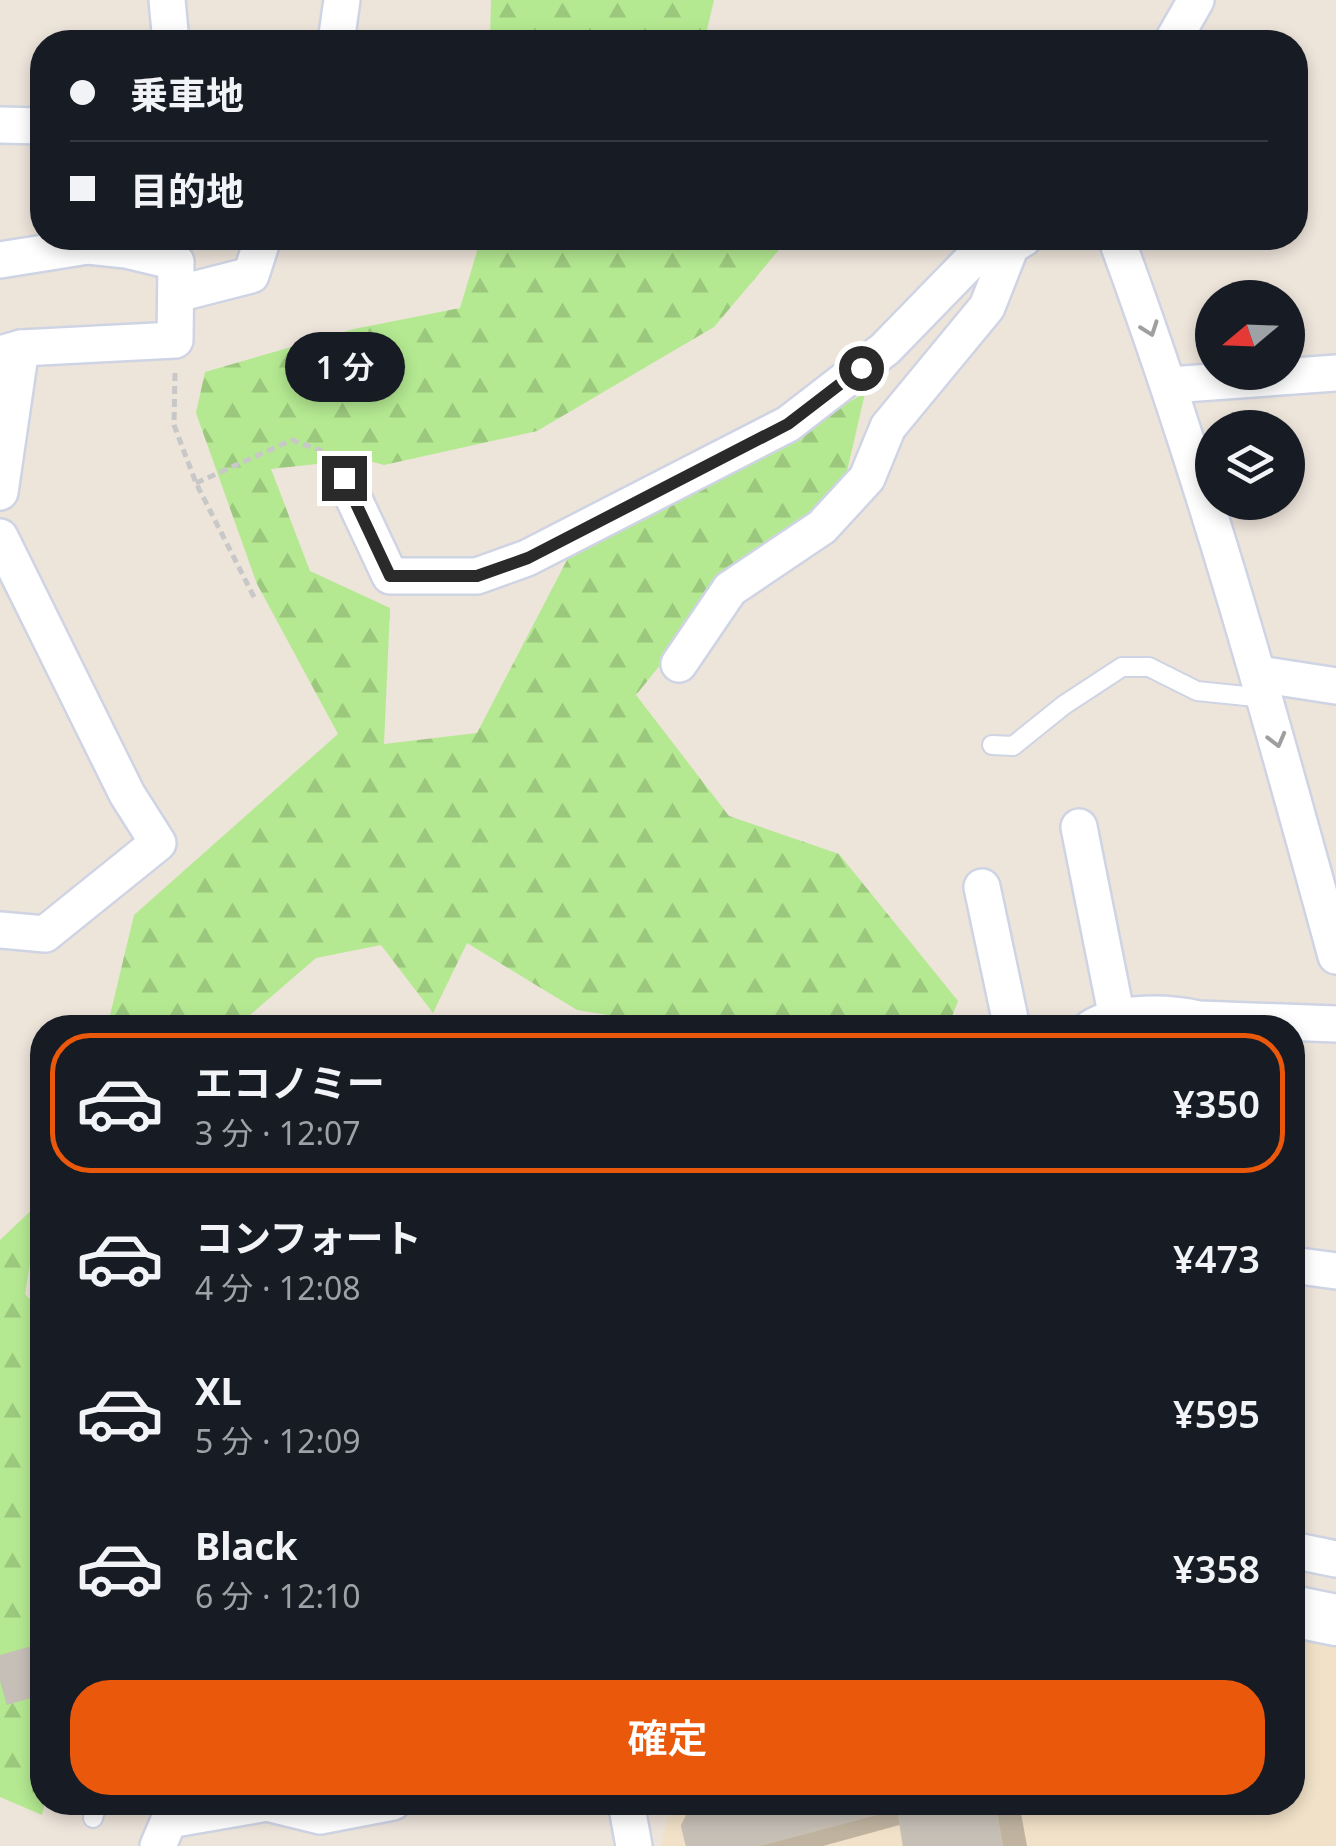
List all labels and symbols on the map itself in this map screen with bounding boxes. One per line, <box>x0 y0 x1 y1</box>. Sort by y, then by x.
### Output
north arrow <box>1195 280 1305 390</box>
one-way arrow <box>1138 319 1158 337</box>
callout: 1 分 <box>284 333 404 403</box>
route start <box>839 346 884 391</box>
route end <box>322 456 367 501</box>
one-way arrow <box>1265 731 1286 748</box>

